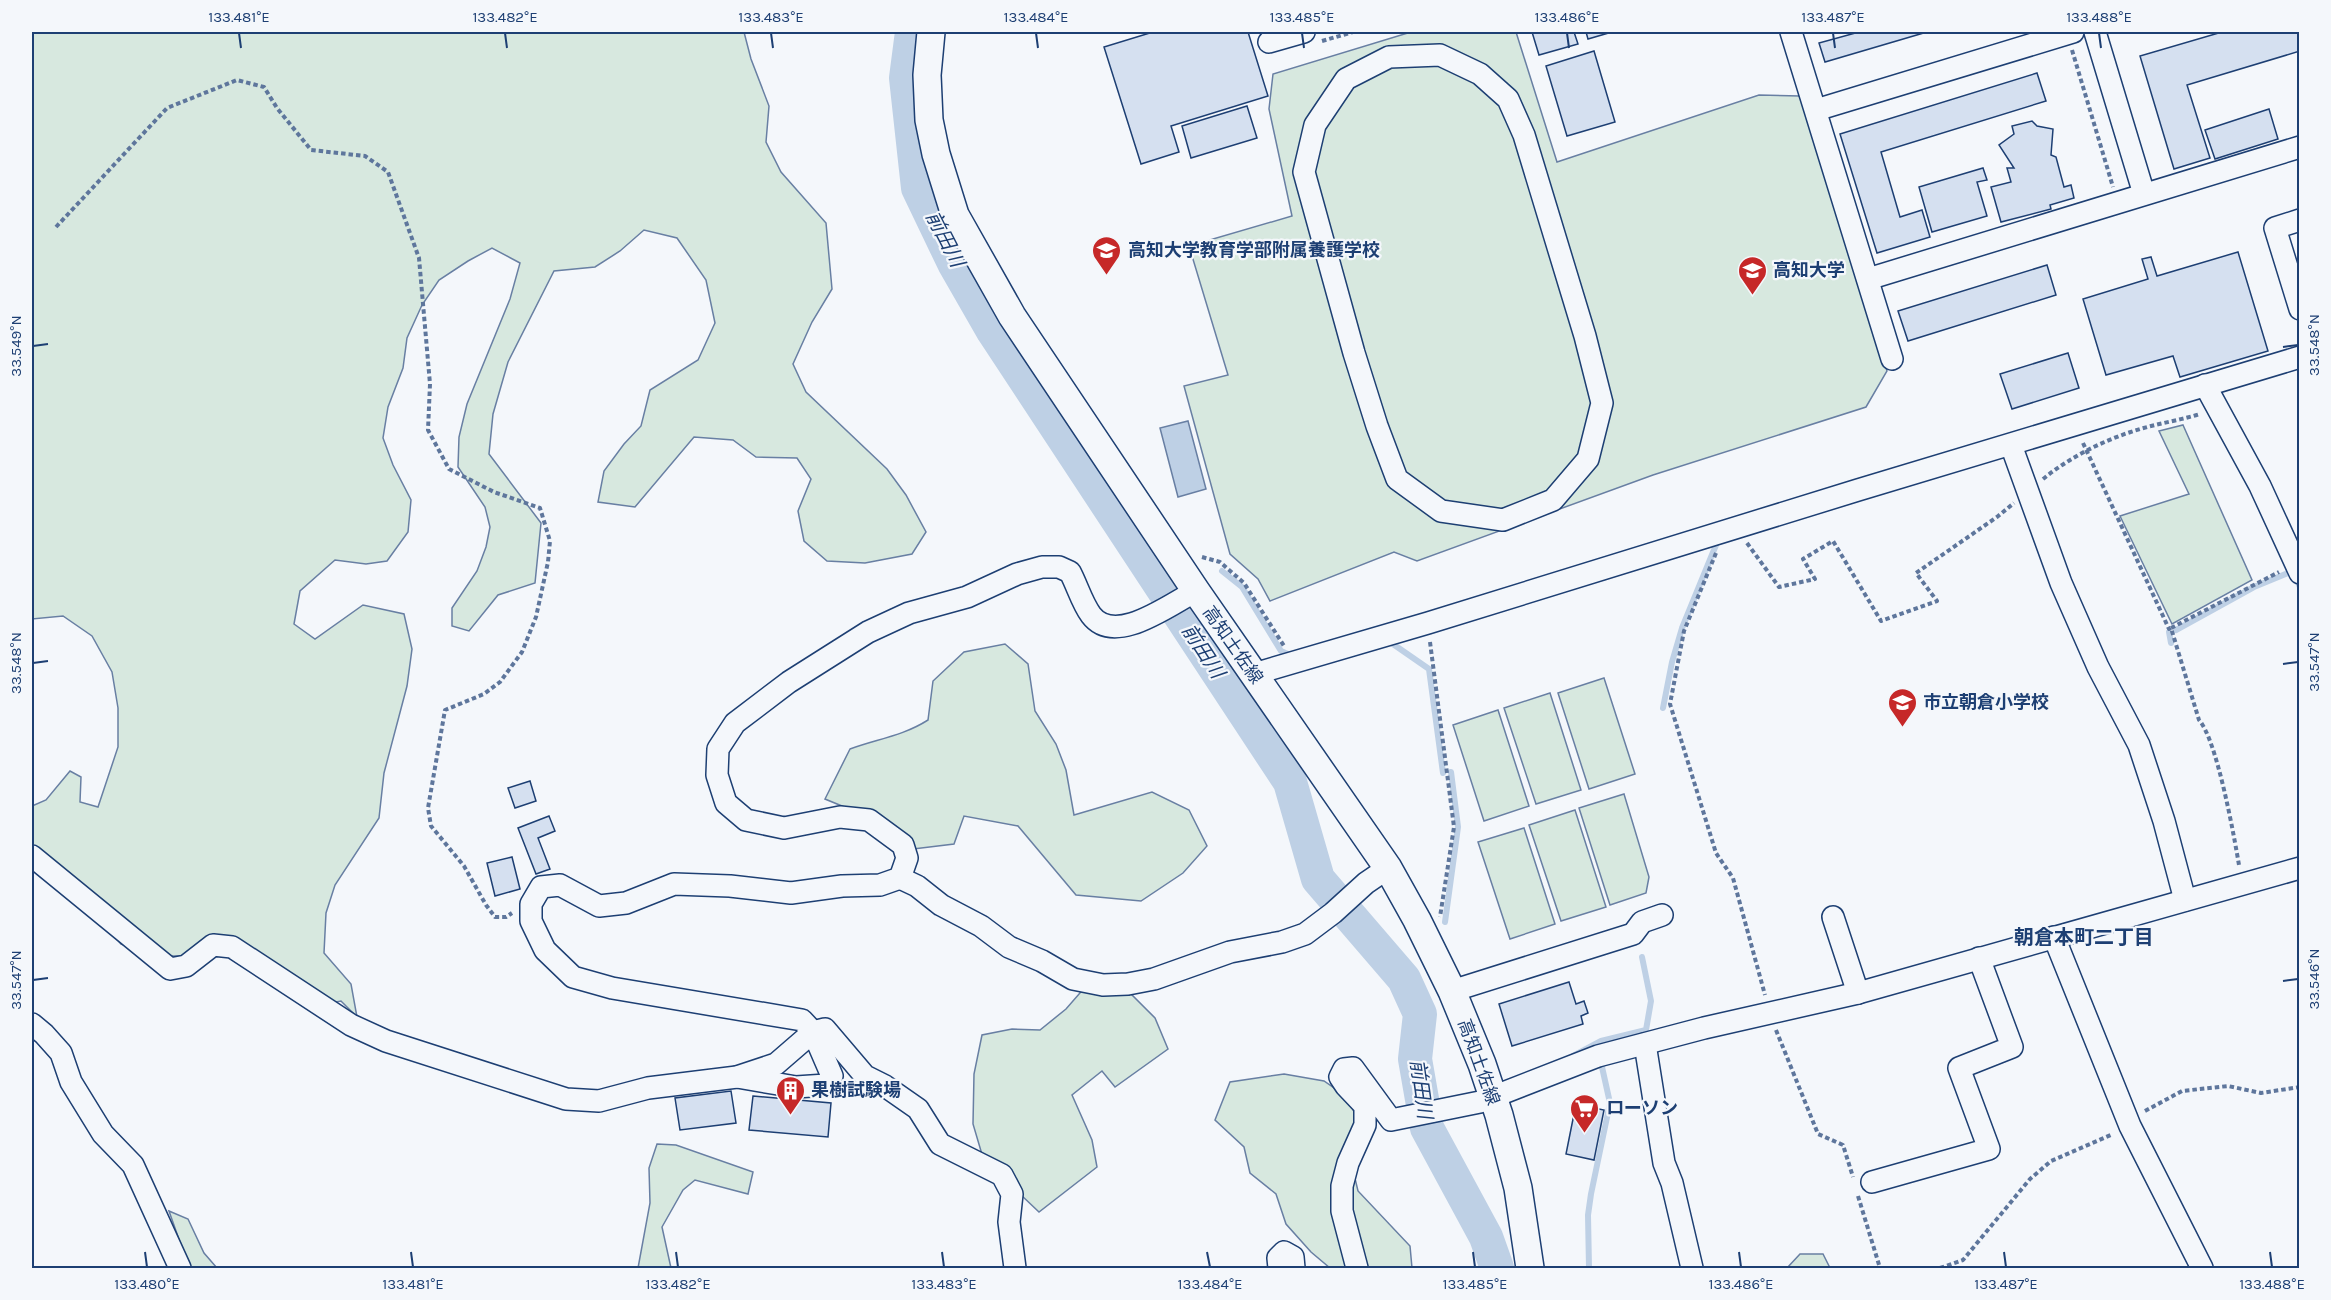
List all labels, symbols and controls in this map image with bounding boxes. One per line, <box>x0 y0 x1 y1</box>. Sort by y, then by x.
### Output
text: 133.481°E <box>208 8 270 26</box>
text: 133.482°E <box>472 8 538 26</box>
text: 133.483°E <box>738 8 804 26</box>
text: 133.484°E <box>1004 8 1068 26</box>
text: 133.485°E <box>1270 8 1334 26</box>
text: 133.486°E <box>1534 8 1600 26</box>
text: 133.487°E <box>1801 8 1865 26</box>
text: 133.488°E <box>2066 8 2132 26</box>
water label: 前田川 <box>921 207 970 273</box>
school or university icon: 高知大学教育学部附属養護学校 <box>1091 234 1123 276</box>
place label: 高知大学教育学部附属養護学校 <box>1128 239 1380 261</box>
school or university icon: 高知大学 <box>1736 254 1768 296</box>
place label: 高知大学 <box>1773 259 1845 281</box>
text: 33.548°N <box>2305 314 2323 376</box>
text: 33.549°N <box>7 315 25 377</box>
street label: 高知土佐線 <box>1198 602 1268 688</box>
water label: 前田川 <box>1177 620 1230 684</box>
text: 33.548°N <box>7 632 25 694</box>
text: 33.547°N <box>2305 632 2323 692</box>
school or university icon: 市立朝倉小学校 <box>1886 686 1918 728</box>
place label: 市立朝倉小学校 <box>1923 691 2049 713</box>
district label: 朝倉本町二丁目 <box>2014 926 2154 949</box>
text: 33.546°N <box>2305 948 2323 1010</box>
text: 33.547°N <box>7 950 25 1010</box>
street label: 高知土佐線 <box>1453 1016 1505 1108</box>
water label: 前田川 <box>1405 1058 1437 1122</box>
building icon: 果樹試験場 <box>774 1074 806 1116</box>
place label: 果樹試験場 <box>811 1079 901 1101</box>
supermarket icon: ローソン <box>1569 1092 1601 1134</box>
place label: ローソン <box>1606 1097 1678 1119</box>
text: 133.480°E <box>114 1275 180 1293</box>
text: 133.481°E <box>382 1275 444 1293</box>
text: 133.482°E <box>645 1275 711 1293</box>
text: 133.483°E <box>911 1275 977 1293</box>
text: 133.484°E <box>1178 1275 1242 1293</box>
text: 133.485°E <box>1443 1275 1507 1293</box>
text: 133.486°E <box>1708 1275 1774 1293</box>
text: 133.487°E <box>1974 1275 2038 1293</box>
text: 133.488°E <box>2239 1275 2305 1293</box>

